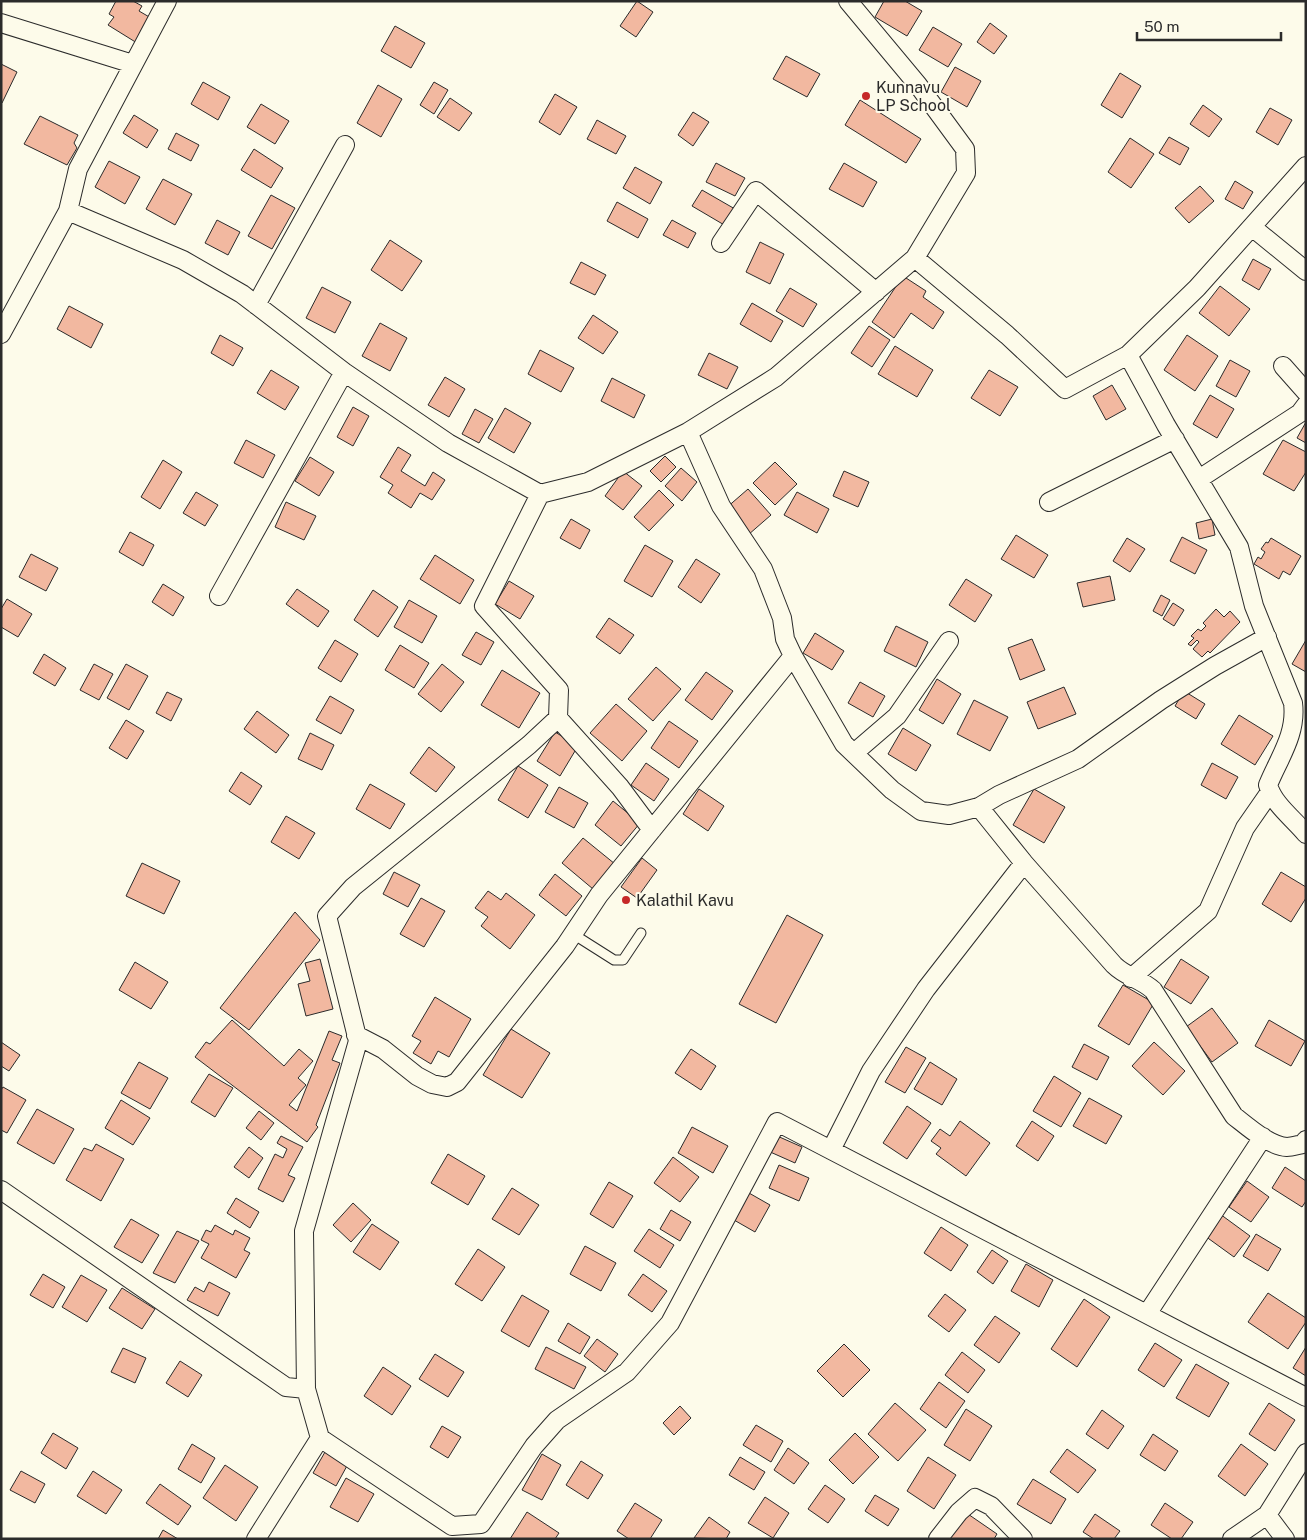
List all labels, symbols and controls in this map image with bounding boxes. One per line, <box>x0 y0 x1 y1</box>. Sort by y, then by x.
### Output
scale bar <box>1137 10 1281 42</box>
text: 50 m <box>1144 18 1179 35</box>
place label: Kunnavu LP School <box>876 78 951 115</box>
marker: Kunnavu LP School <box>860 90 872 102</box>
place label: Kalathil Kavu <box>636 891 734 910</box>
marker: Kalathil Kavu <box>620 894 632 906</box>

